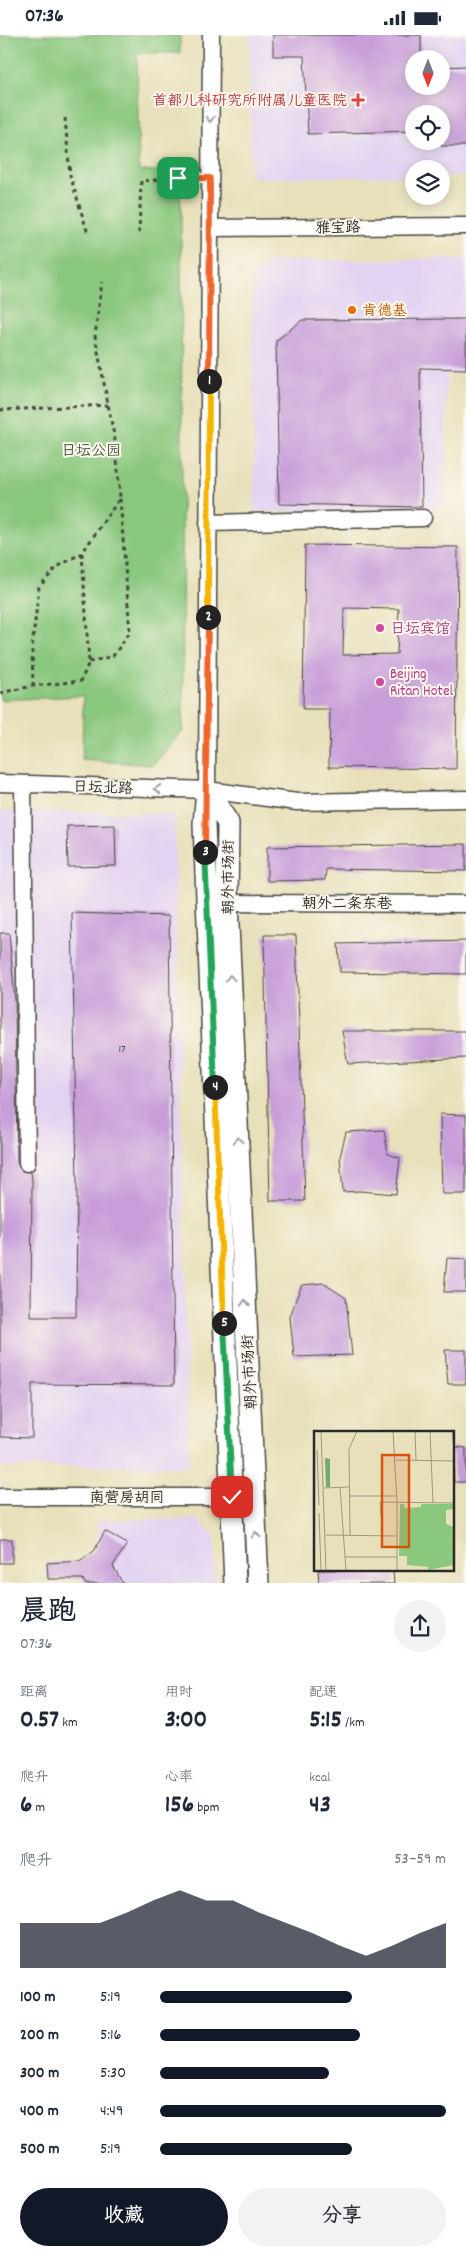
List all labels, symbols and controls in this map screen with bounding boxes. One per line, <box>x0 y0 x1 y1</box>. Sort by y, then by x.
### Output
text: 07:36 <box>25 4 64 31</box>
north arrow <box>405 50 450 95</box>
map controls <box>405 50 450 205</box>
place label: 首都儿科研究所附属儿童医院 <box>152 91 347 113</box>
marker: 首都儿科研究所附属儿童医院 <box>351 93 365 107</box>
button: locate <box>405 105 450 150</box>
one-way arrow <box>205 115 216 123</box>
pin <box>157 157 199 199</box>
button: layers <box>405 160 450 205</box>
icon: arrive <box>164 164 192 192</box>
street label: 雅宝路 <box>315 218 361 240</box>
place label: 肯德基 <box>362 301 407 323</box>
marker: 肯德基 <box>346 304 358 316</box>
pin: 1 <box>196 369 222 393</box>
text: 1 <box>208 371 211 391</box>
park label: 日坛公园 <box>61 441 121 463</box>
pin: 2 <box>196 605 220 629</box>
text: 2 <box>205 607 212 627</box>
place label: 日坛宾馆 <box>390 619 450 641</box>
marker: 日坛宾馆 <box>374 622 386 634</box>
place label: Beijing Ritan Hotel <box>390 664 453 703</box>
marker: Beijing Ritan Hotel <box>374 676 386 688</box>
street label: 日坛北路 <box>73 777 133 801</box>
one-way arrow <box>154 783 162 794</box>
pin: 3 <box>192 839 218 865</box>
street label: 朝外市场街 <box>219 839 241 915</box>
text: 3 <box>202 842 209 862</box>
street label: 朝外二条东巷 <box>302 894 392 916</box>
one-way arrow <box>225 974 236 982</box>
house number: 17 <box>118 1041 126 1058</box>
pin: 4 <box>202 1075 228 1099</box>
text: 4 <box>213 1077 218 1097</box>
one-way arrow <box>233 1136 243 1144</box>
one-way arrow <box>240 1298 251 1306</box>
pin: 5 <box>212 1311 236 1335</box>
text: 5 <box>221 1313 228 1333</box>
street label: 朝外市场街 <box>238 1334 264 1410</box>
inset map <box>314 1431 454 1571</box>
pin <box>211 1476 253 1518</box>
icon: check <box>218 1483 246 1511</box>
street label: 南营房胡同 <box>89 1488 165 1510</box>
one-way arrow <box>251 1531 261 1538</box>
text: 晨跑 <box>20 1594 76 1634</box>
button: share <box>394 1600 446 1652</box>
text: 07:36 <box>20 1633 52 1656</box>
text: 距离 <box>20 1683 48 1703</box>
text: 用时 <box>165 1683 193 1703</box>
text: 配速 <box>309 1683 337 1703</box>
text: 0.57 <box>20 1703 59 1739</box>
text: 3:00 <box>165 1703 207 1739</box>
text: 5:15 <box>309 1703 342 1739</box>
text: km <box>59 1713 78 1733</box>
text: /km <box>342 1713 365 1733</box>
text: 爬升 <box>20 1768 48 1788</box>
text: 心率 <box>165 1768 193 1788</box>
text: kcal <box>309 1768 331 1788</box>
text: 6 <box>20 1788 32 1824</box>
text: 156 <box>165 1788 194 1824</box>
text: 43 <box>309 1788 331 1824</box>
text: m <box>32 1798 45 1818</box>
text: bpm <box>194 1798 219 1818</box>
text: 53–59 m <box>394 1848 446 1871</box>
text: 爬升 <box>20 1850 52 1873</box>
text: 100 m <box>20 1986 56 2009</box>
text: 5:19 <box>100 1986 121 2009</box>
text: 200 m <box>20 2024 59 2047</box>
text: 5:16 <box>100 2024 121 2047</box>
text: 300 m <box>20 2062 59 2085</box>
text: 5:30 <box>100 2062 126 2085</box>
text: 400 m <box>20 2100 59 2123</box>
text: 4:49 <box>100 2100 123 2123</box>
text: 500 m <box>20 2138 60 2161</box>
text: 5:19 <box>100 2138 121 2161</box>
button: 收藏 <box>20 2188 228 2246</box>
button: 分享 <box>238 2188 446 2246</box>

